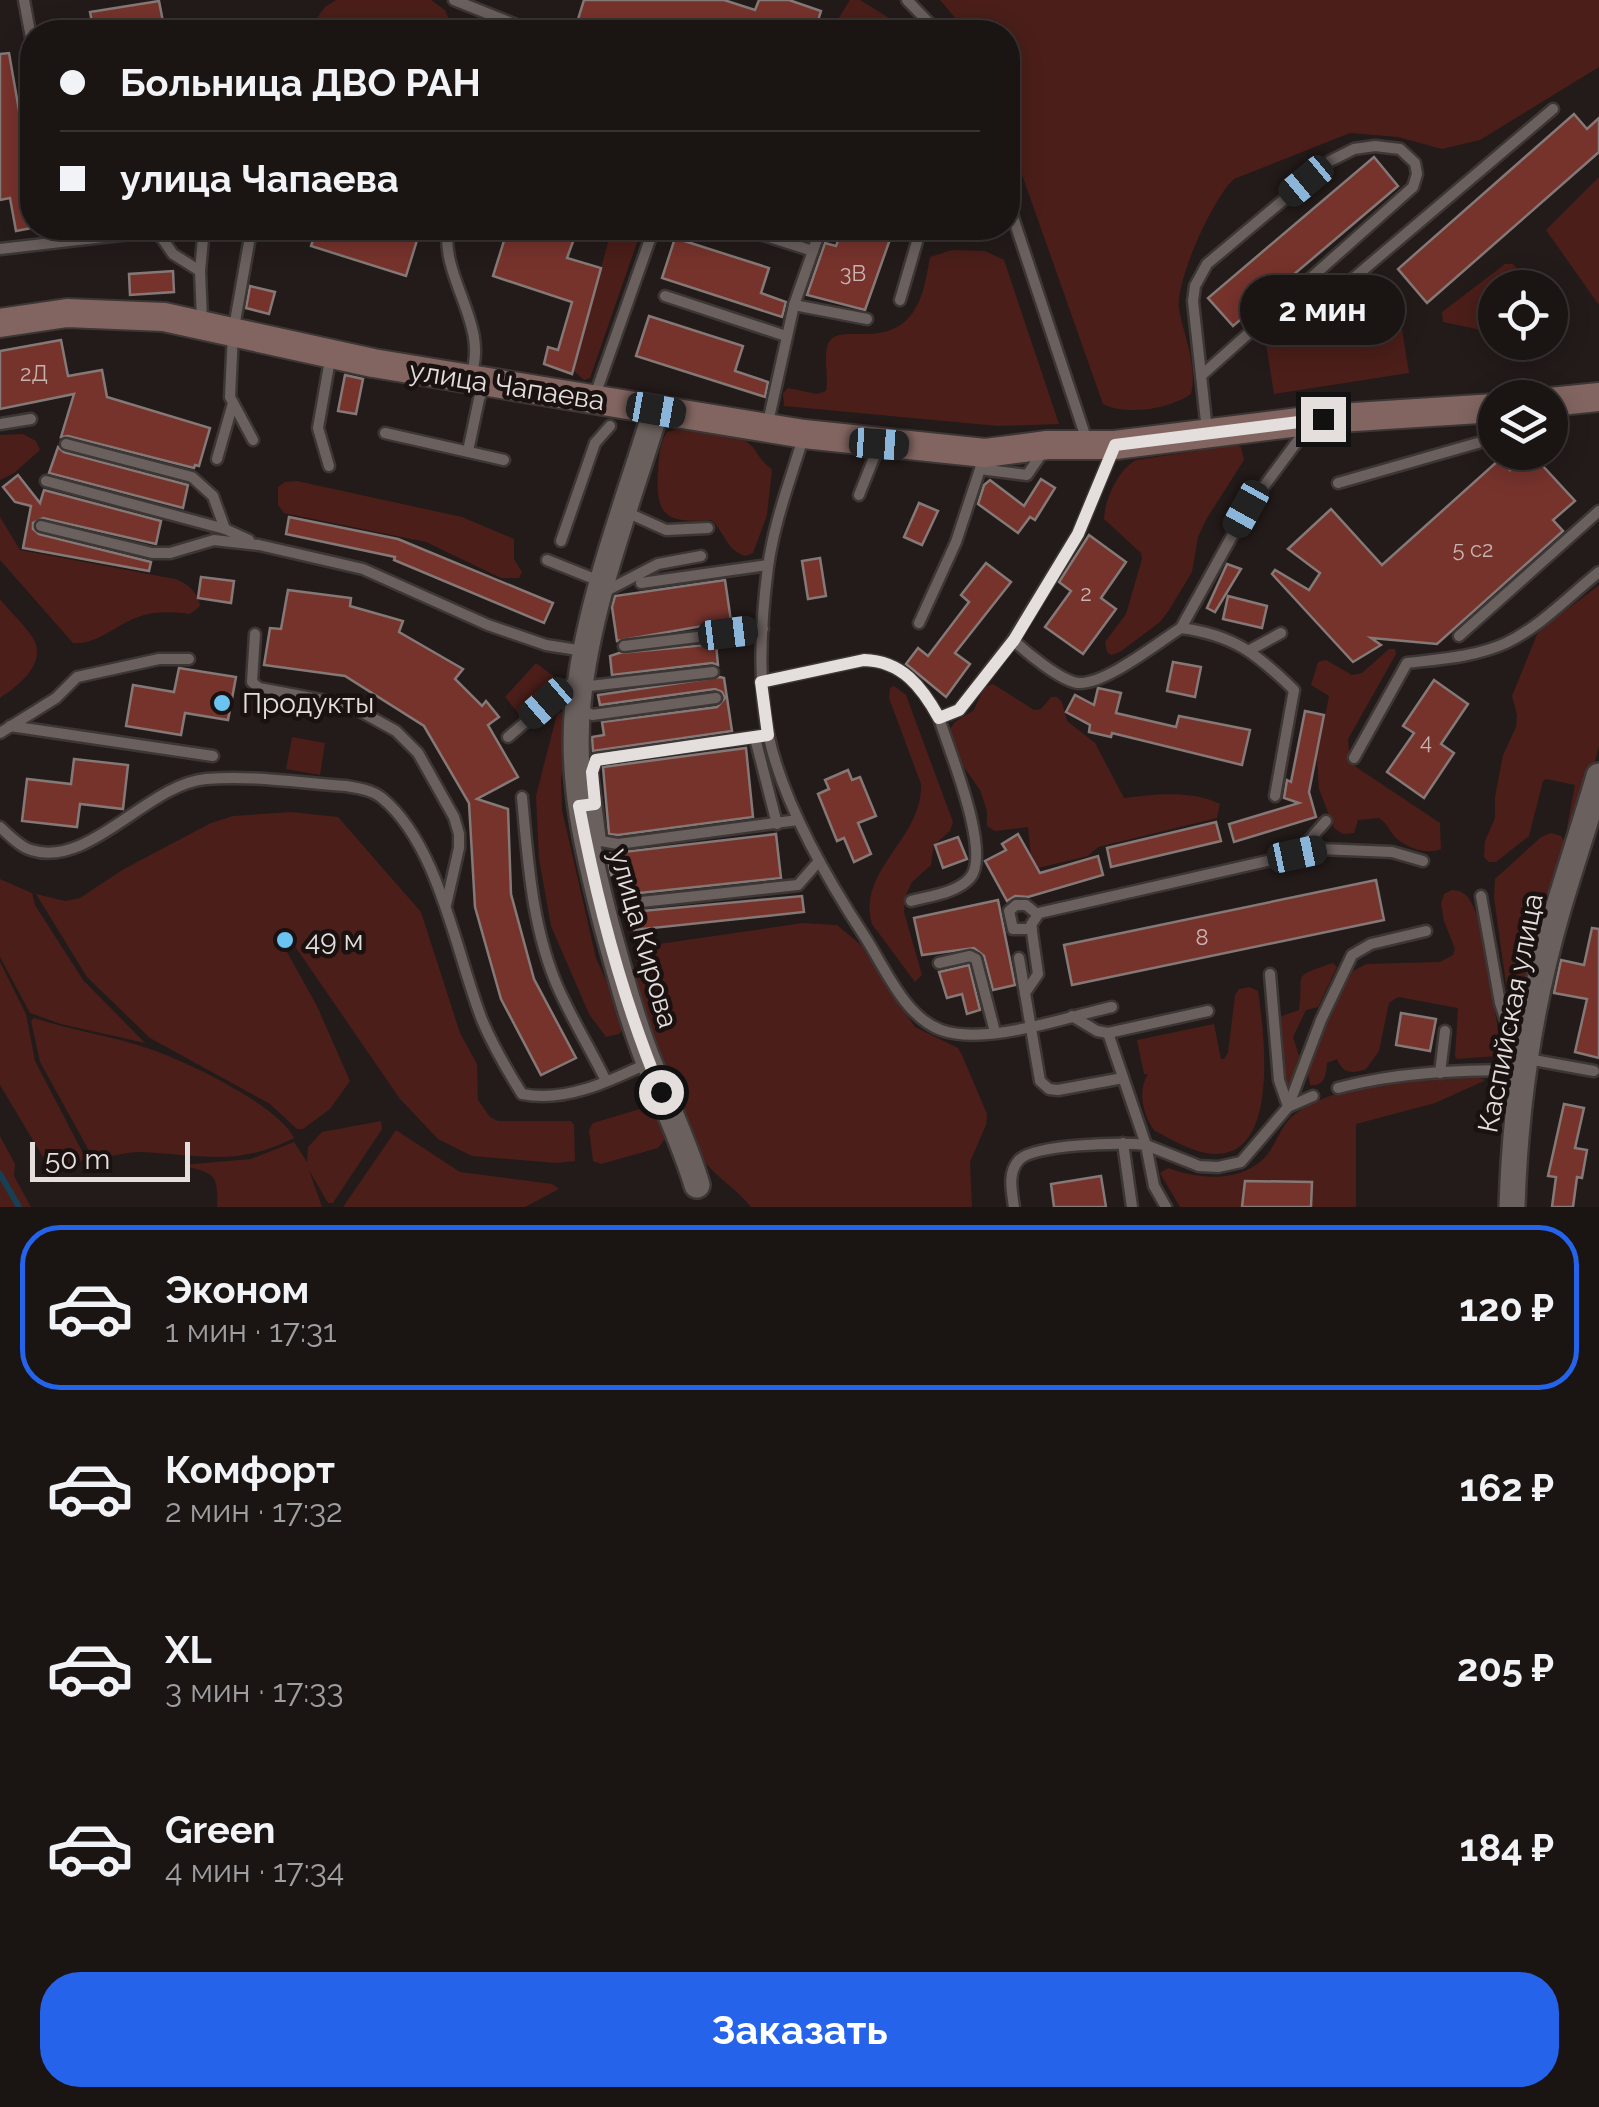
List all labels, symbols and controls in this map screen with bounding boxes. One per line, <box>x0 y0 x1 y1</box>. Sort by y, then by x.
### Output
text: Больница ДВО РАН <box>120 60 481 105</box>
car <box>1273 150 1339 212</box>
text: улица Чапаева <box>120 156 399 201</box>
house number: 3В <box>840 260 866 286</box>
map controls <box>1478 270 1568 470</box>
button: locate <box>1478 270 1568 360</box>
callout: 2 мин <box>1240 274 1406 344</box>
text: 2 мин <box>1278 291 1367 328</box>
street label: улица Чапаева <box>407 354 607 417</box>
house number: 2Д <box>20 360 48 386</box>
button: layers <box>1478 380 1568 470</box>
car <box>624 390 688 430</box>
route end <box>1301 397 1346 442</box>
car <box>848 427 910 461</box>
car <box>1218 475 1274 543</box>
house number: 5 с2 <box>1452 536 1494 562</box>
house number: 2 <box>1080 580 1092 606</box>
car <box>696 614 760 652</box>
car <box>514 672 578 734</box>
place label: Продукты <box>242 687 374 720</box>
marker: Продукты <box>211 692 233 714</box>
house number: 4 <box>1420 728 1432 754</box>
car <box>1265 833 1329 875</box>
street label: улица Кирова <box>602 845 685 1032</box>
street label: Каспийская улица <box>1471 891 1550 1135</box>
place label: 49 м <box>305 924 363 957</box>
house number: 8 <box>1195 924 1209 950</box>
marker: 49 м <box>274 929 296 951</box>
route start <box>639 1070 684 1115</box>
scale bar <box>30 1137 190 1182</box>
text: 50 m <box>45 1143 110 1176</box>
icon: car <box>45 1263 135 1353</box>
text: Эконом <box>165 1267 309 1312</box>
text: 120 ₽ <box>1459 1285 1554 1330</box>
text: 1 мин · 17:31 <box>165 1312 337 1349</box>
icon: car <box>45 1443 135 1533</box>
text: Комфорт <box>165 1447 335 1492</box>
text: 162 ₽ <box>1460 1465 1554 1510</box>
text: 2 мин · 17:32 <box>165 1492 343 1529</box>
icon: car <box>45 1623 135 1713</box>
text: XL <box>165 1627 212 1672</box>
text: 205 ₽ <box>1457 1645 1554 1690</box>
text: 3 мин · 17:33 <box>165 1672 344 1709</box>
icon: car <box>45 1803 135 1893</box>
text: Green <box>165 1807 275 1852</box>
text: 184 ₽ <box>1459 1825 1554 1870</box>
text: 4 мин · 17:34 <box>165 1852 344 1889</box>
button: Заказать <box>40 1972 1559 2087</box>

